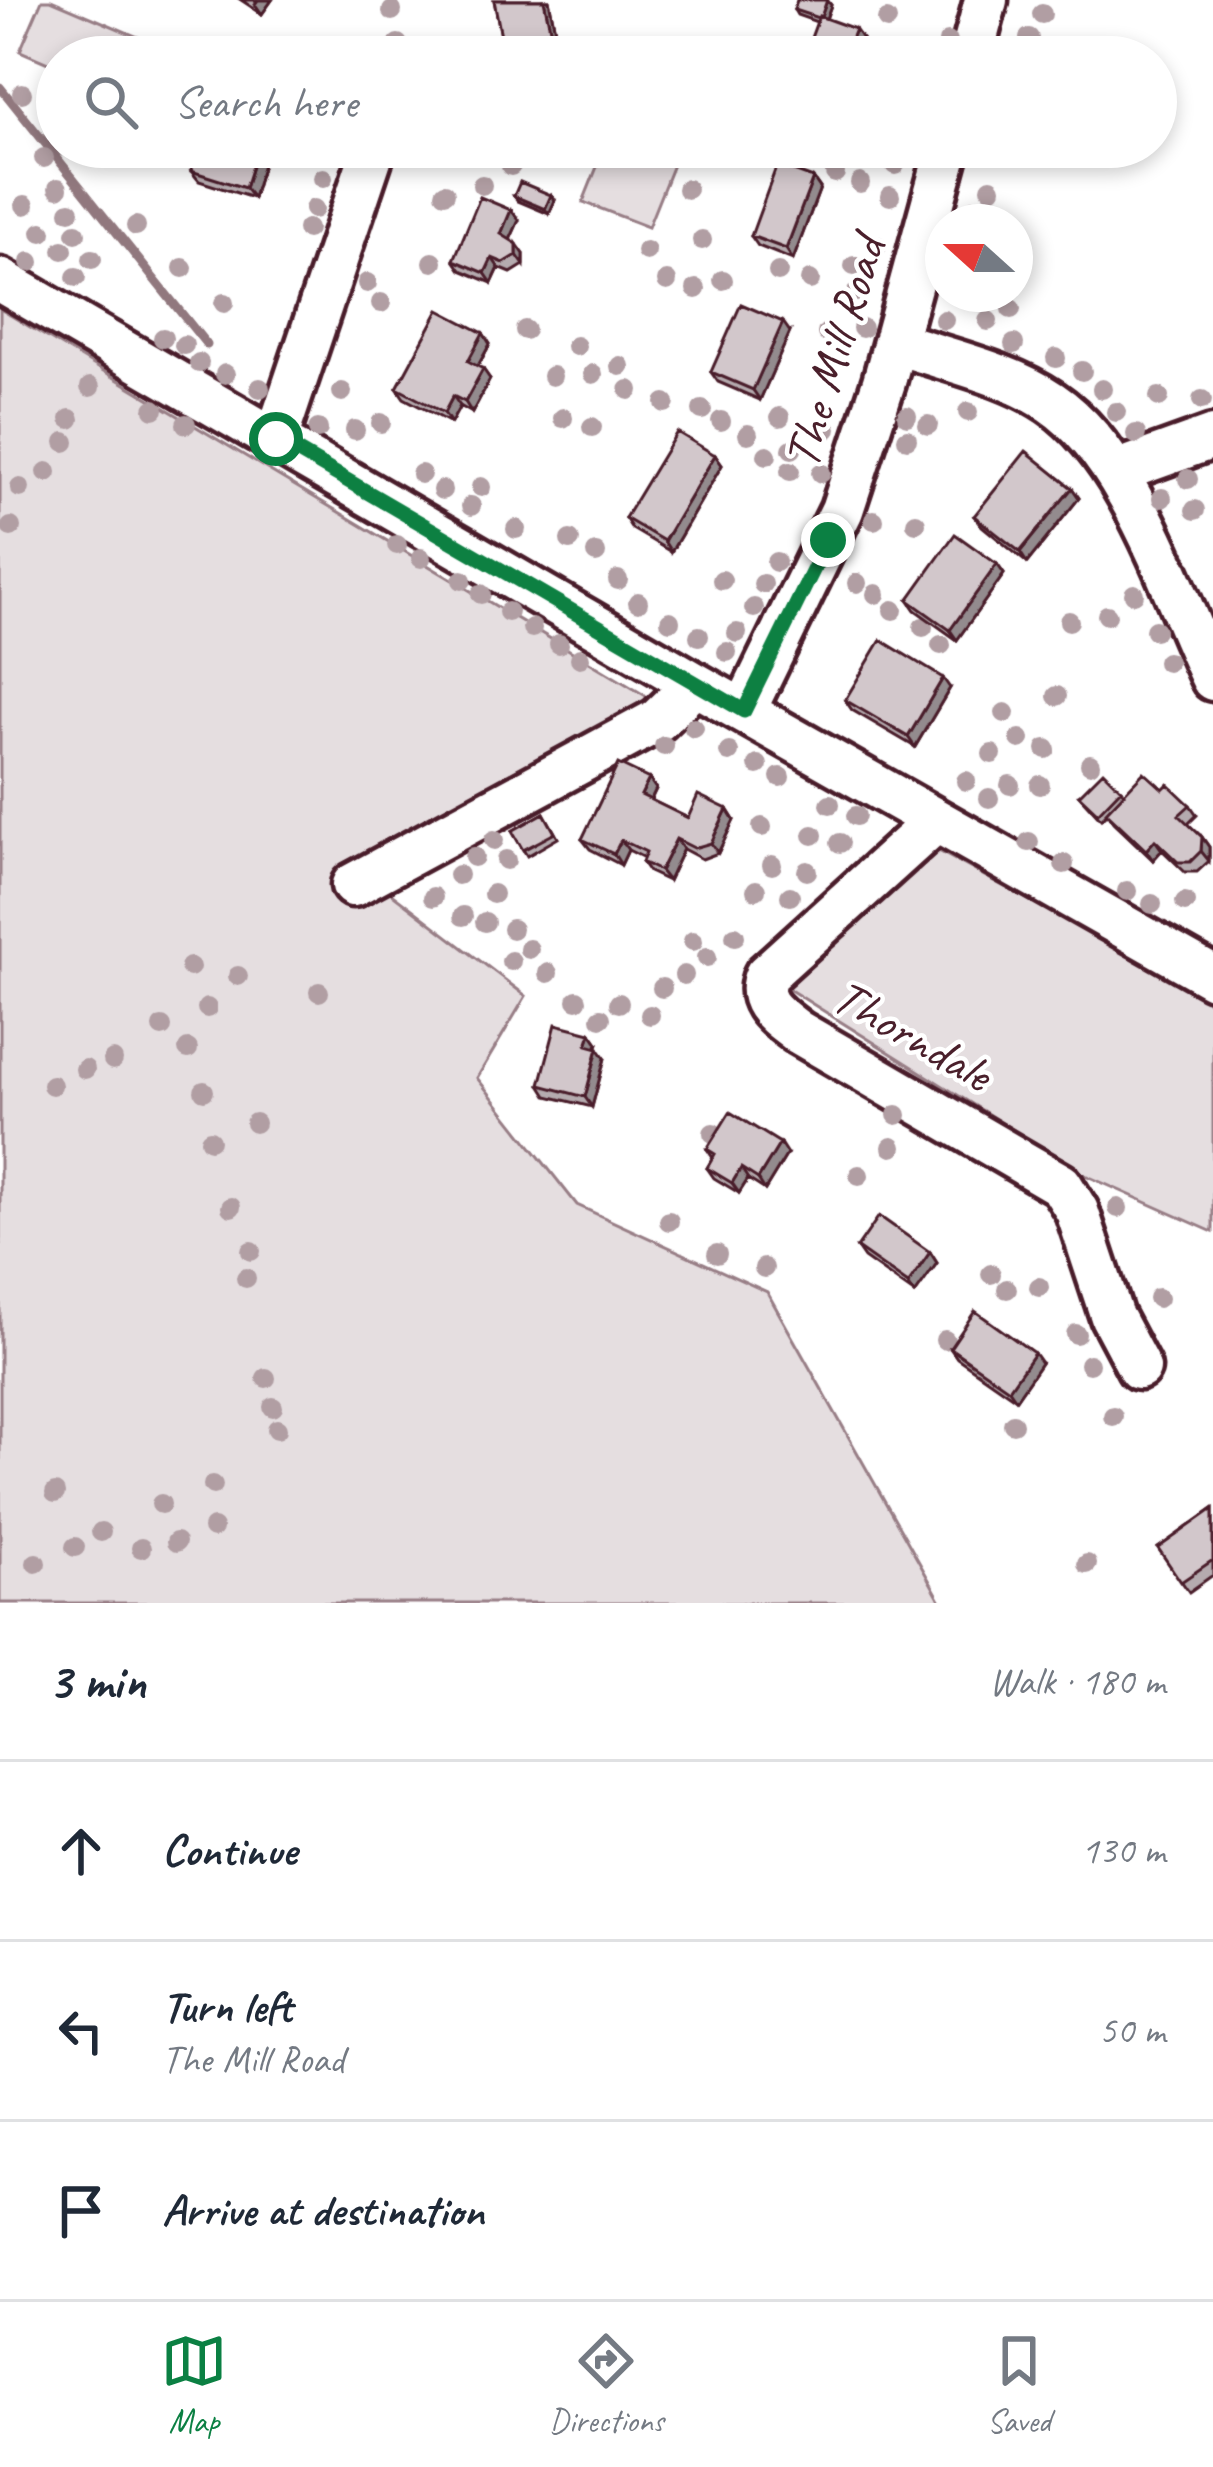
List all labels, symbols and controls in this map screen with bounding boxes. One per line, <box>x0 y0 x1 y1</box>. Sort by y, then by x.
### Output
search box <box>36 36 1177 168</box>
icon: search <box>78 69 144 135</box>
text: Search here <box>174 74 357 131</box>
north arrow <box>925 204 1033 312</box>
street label: The Mill Road <box>769 222 901 475</box>
route start <box>249 412 303 466</box>
route end <box>801 513 855 567</box>
street label: Thorndale <box>822 964 1006 1108</box>
text: 3 min <box>48 1649 146 1713</box>
text: Walk · 180 m <box>989 1657 1165 1706</box>
icon: ahead <box>48 1818 114 1884</box>
text: Continue <box>162 1822 296 1879</box>
text: 130 m <box>1081 1826 1165 1875</box>
text: Turn left <box>162 1978 292 2035</box>
icon: left <box>48 1998 114 2064</box>
text: 50 m <box>1099 2006 1165 2055</box>
text: The Mill Road <box>162 2035 344 2084</box>
icon: arrive <box>48 2178 114 2244</box>
text: Arrive at destination <box>162 2182 484 2239</box>
tab: Map <box>161 2328 227 2442</box>
tab: Directions <box>549 2328 664 2442</box>
tab: Saved <box>986 2328 1052 2442</box>

